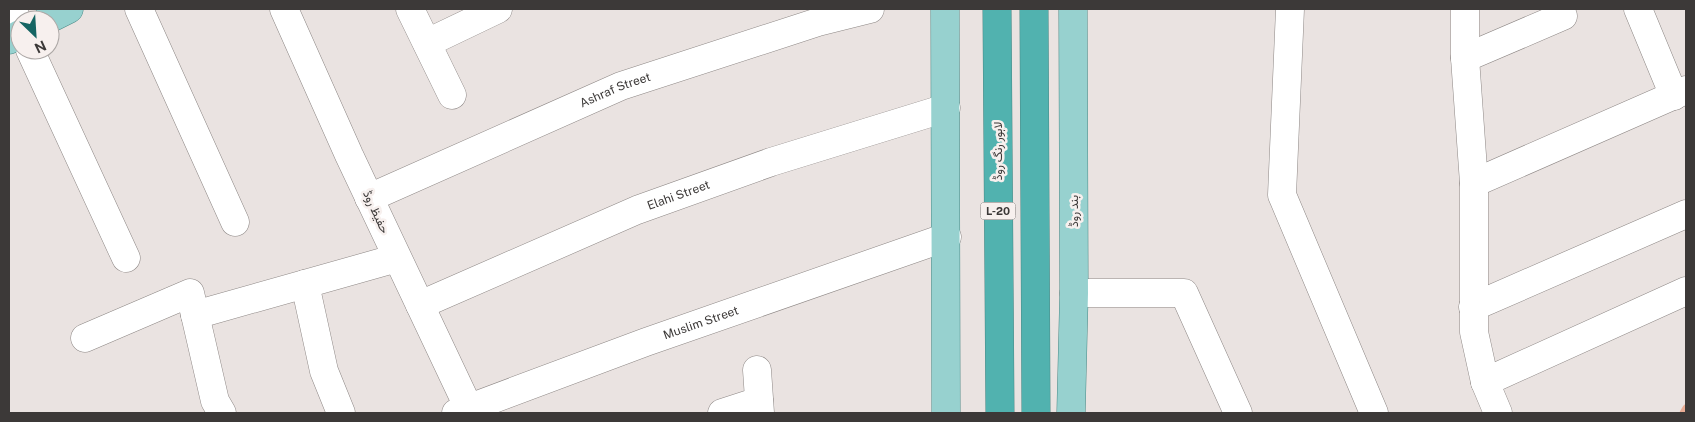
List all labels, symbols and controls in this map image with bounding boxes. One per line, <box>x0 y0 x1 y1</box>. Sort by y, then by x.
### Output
north arrow <box>10 10 60 60</box>
text: N <box>32 37 49 56</box>
street label: Ashraf Street <box>578 70 653 110</box>
street label: لاہور رنگ روڈ <box>991 122 1006 180</box>
street label: Elahi Street <box>645 177 712 213</box>
street label: حفیظ روڈ <box>359 188 392 236</box>
street label: بند روڈ <box>1067 195 1082 227</box>
road number: L-20 <box>980 202 1016 220</box>
street label: Muslim Street <box>661 303 741 342</box>

